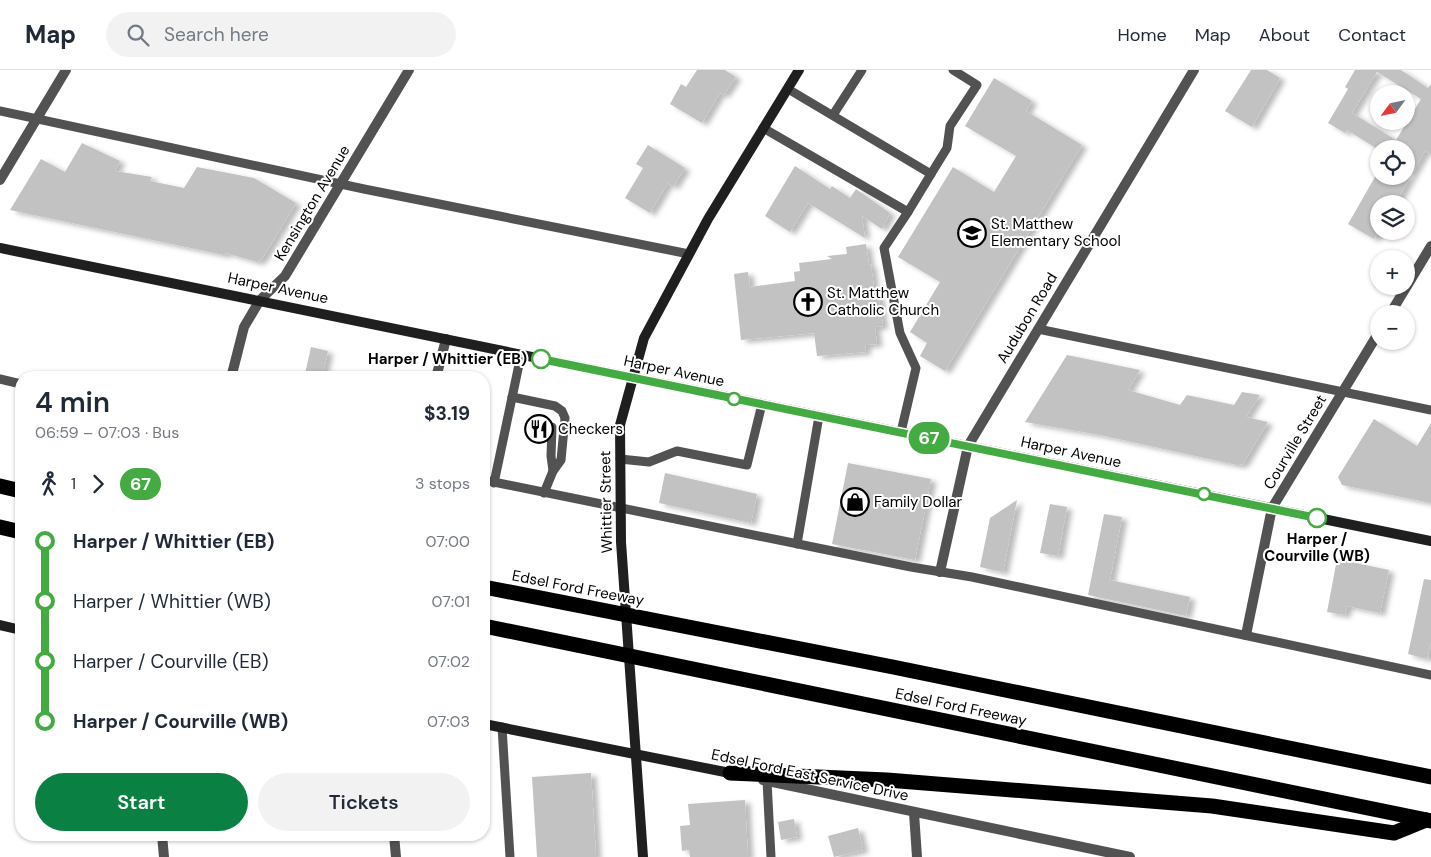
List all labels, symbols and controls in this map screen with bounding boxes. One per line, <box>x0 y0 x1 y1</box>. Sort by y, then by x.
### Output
search box <box>106 12 456 57</box>
text: Map <box>25 19 76 50</box>
icon: search <box>124 21 152 49</box>
text: Search here <box>164 22 269 47</box>
text: Home <box>1117 23 1167 47</box>
text: Map <box>1195 23 1231 47</box>
text: About <box>1259 23 1310 47</box>
text: Contact <box>1338 23 1406 47</box>
north arrow <box>1370 85 1415 130</box>
map controls <box>1370 85 1415 350</box>
button: locate <box>1370 140 1415 185</box>
street label: Kensington Avenue <box>270 141 354 265</box>
button: layers <box>1370 195 1415 240</box>
place label: St. Matthew Elementary School <box>991 214 1121 251</box>
school or university icon: St. Matthew Elementary School <box>957 218 987 248</box>
button: + <box>1370 250 1415 295</box>
street label: Harper Avenue <box>226 268 330 308</box>
street label: Audubon Road <box>992 269 1062 367</box>
place label: St. Matthew Catholic Church <box>827 283 939 320</box>
church icon: St. Matthew Catholic Church <box>793 287 823 317</box>
button: − <box>1370 305 1415 350</box>
place label: Harper / Whittier (EB) <box>368 349 527 369</box>
marker: Harper / Whittier (EB) <box>531 349 551 369</box>
street label: Harper Avenue <box>622 351 726 391</box>
text: 4 min <box>35 384 110 421</box>
street label: Courville Street <box>1259 391 1331 493</box>
unlabelled marker <box>727 392 741 406</box>
text: $3.19 <box>424 401 470 426</box>
restaurant icon: Checkers <box>524 414 554 444</box>
place label: Checkers <box>558 419 623 439</box>
text: 06:59 – 07:03 · Bus <box>35 422 179 443</box>
line badge: 67 <box>906 422 952 454</box>
text: 67 <box>919 426 939 450</box>
street label: Harper Avenue <box>1019 432 1123 472</box>
street label: Whittier Street <box>595 450 617 554</box>
icon: walk <box>35 470 63 498</box>
icon: forward <box>84 470 112 498</box>
text: 67 <box>130 472 151 496</box>
text: 1 <box>71 473 76 494</box>
text: 3 stops <box>415 473 470 494</box>
shop icon: Family Dollar <box>840 487 870 517</box>
unlabelled marker <box>1197 487 1211 501</box>
place label: Family Dollar <box>874 492 962 512</box>
marker: Harper / Courville (WB) <box>1307 508 1327 528</box>
text: Harper / Whittier (EB) <box>73 529 274 554</box>
place label: Harper / Courville (WB) <box>1264 529 1370 566</box>
text: 07:00 <box>426 531 470 552</box>
street label: Edsel Ford Freeway <box>510 565 646 611</box>
text: Harper / Whittier (WB) <box>73 589 271 614</box>
text: 07:01 <box>432 591 470 612</box>
text: Harper / Courville (EB) <box>73 649 269 674</box>
text: 07:02 <box>428 651 470 672</box>
street label: Edsel Ford Freeway <box>893 683 1029 731</box>
text: Harper / Courville (WB) <box>73 709 288 734</box>
text: 07:03 <box>427 711 470 732</box>
street label: Edsel Ford East Service Drive <box>710 744 910 806</box>
button: Start <box>35 773 248 831</box>
button: Tickets <box>258 773 470 831</box>

